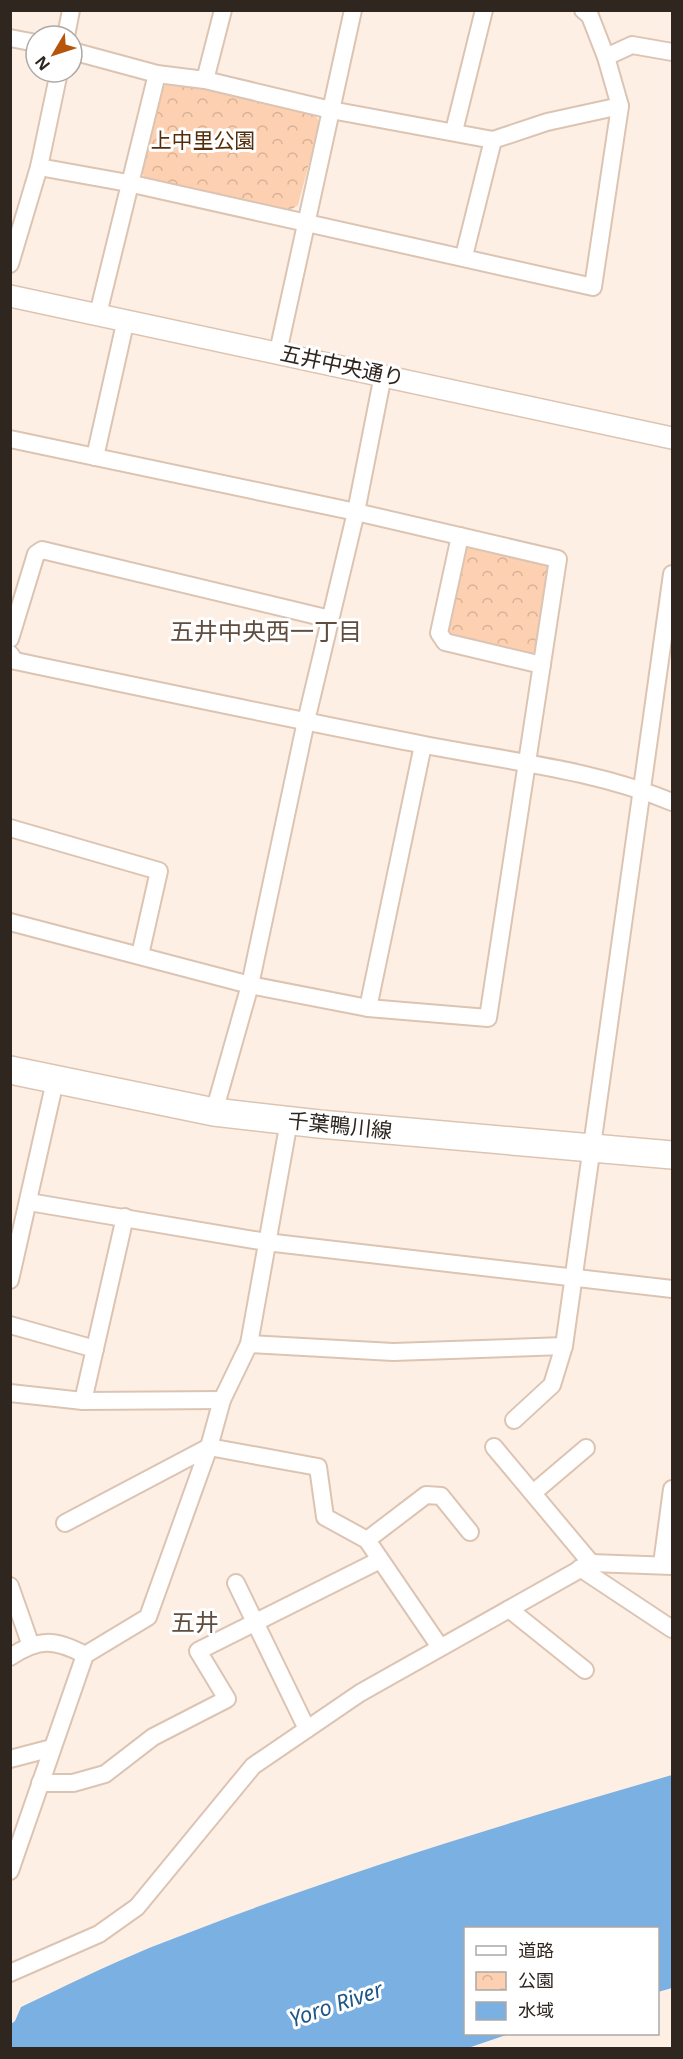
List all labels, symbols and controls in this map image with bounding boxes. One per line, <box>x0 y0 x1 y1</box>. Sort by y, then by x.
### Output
north arrow <box>24 24 84 84</box>
text: N <box>30 51 55 75</box>
park label: 上中里公園 <box>151 126 256 154</box>
street label: 五井中央通り <box>278 338 407 392</box>
district label: 五井中央西一丁目 <box>170 614 362 647</box>
street label: 千葉鴨川線 <box>286 1106 394 1144</box>
district label: 五井 <box>171 1605 219 1638</box>
legend <box>464 1927 659 2035</box>
text: 道路 <box>518 1938 554 1962</box>
text: 公園 <box>518 1968 554 1992</box>
water label: Yoro River <box>285 1973 388 2033</box>
text: 水域 <box>518 1998 554 2022</box>

